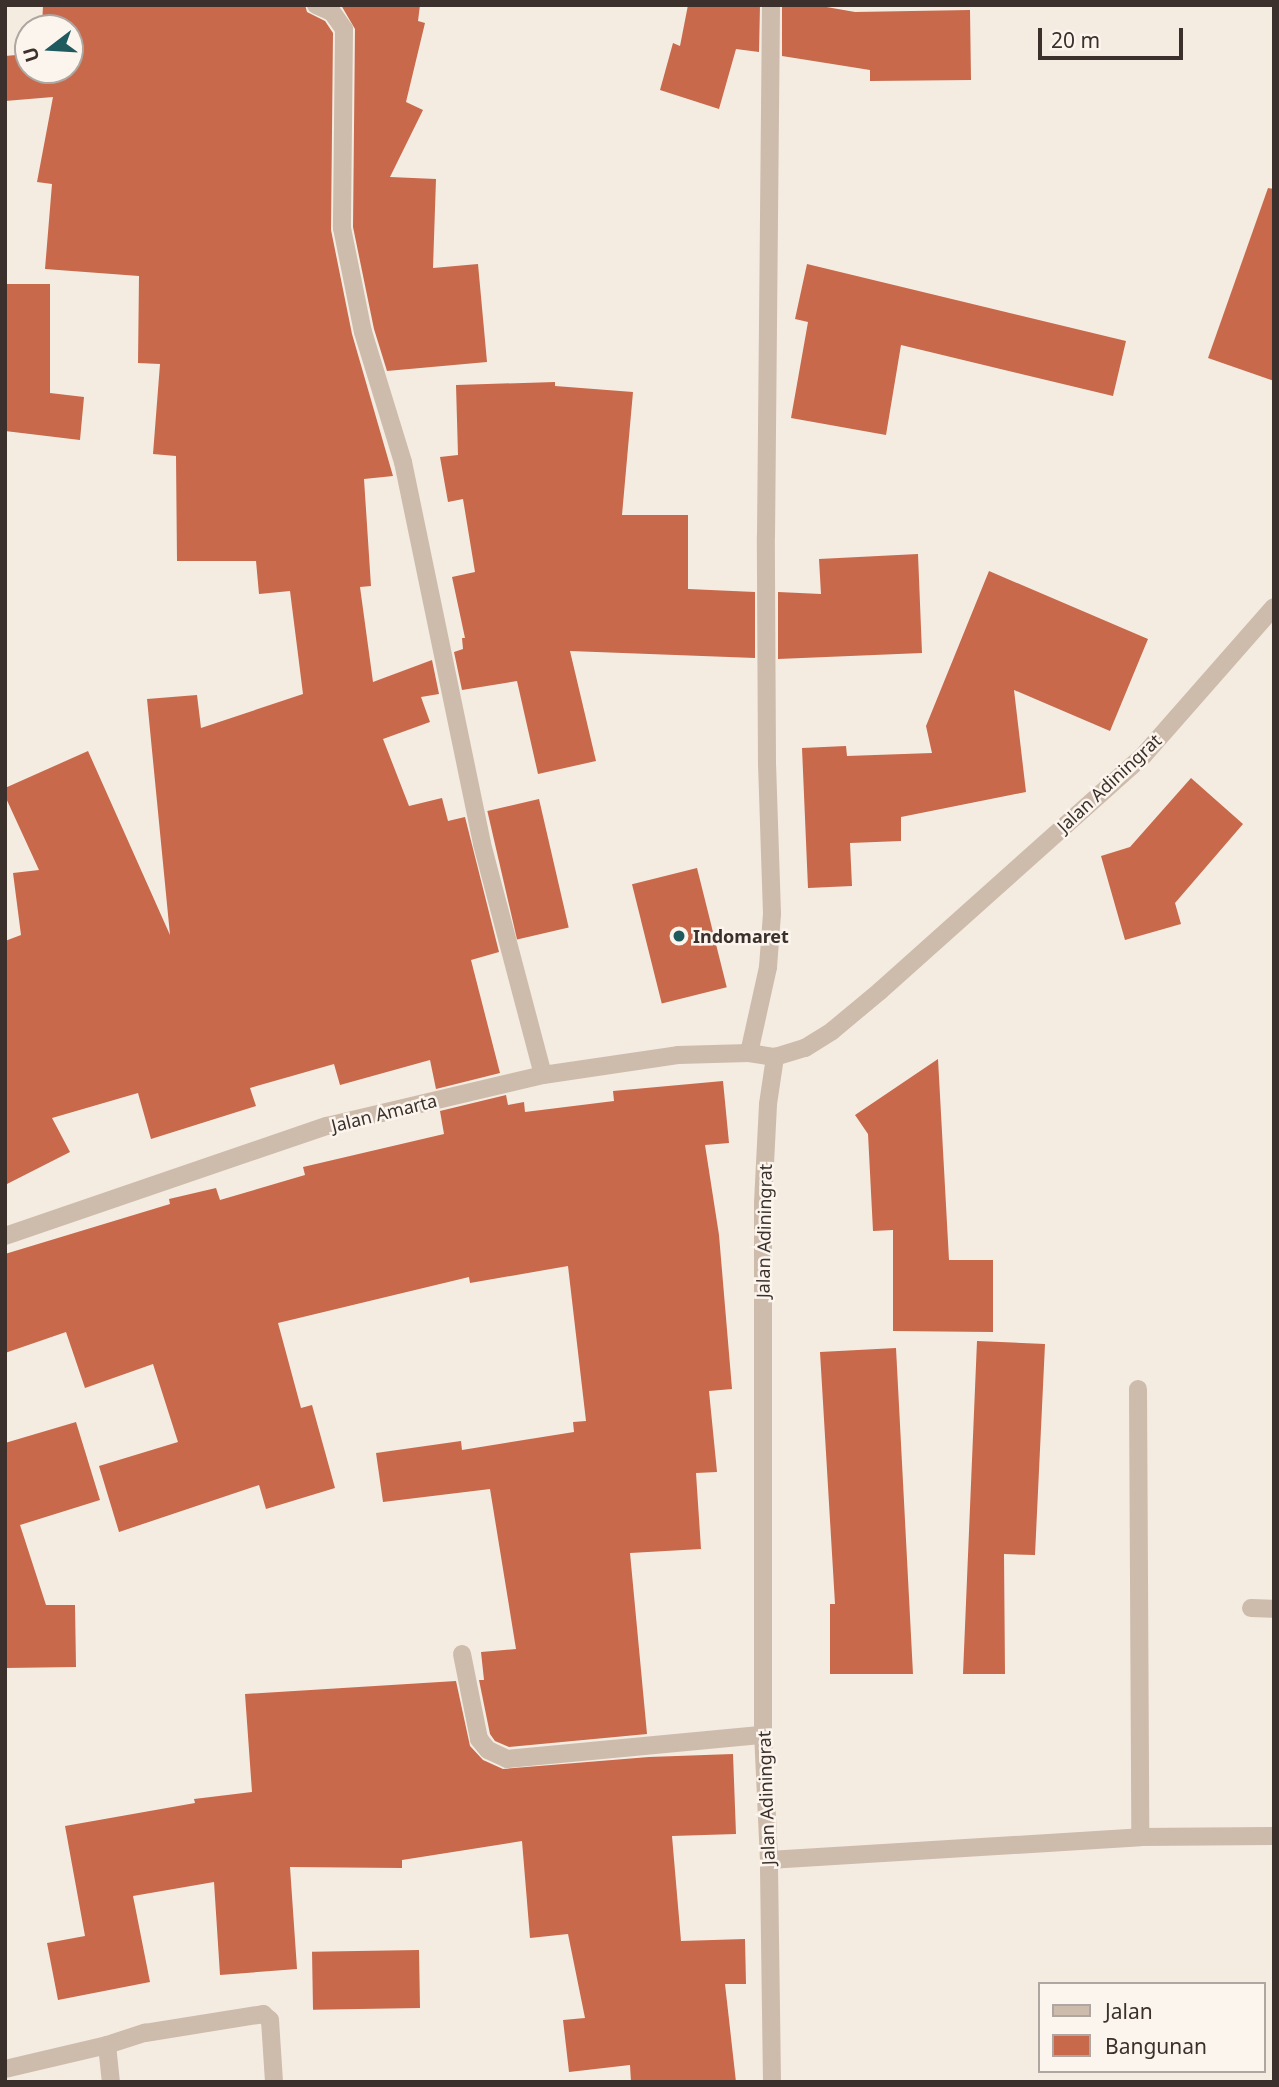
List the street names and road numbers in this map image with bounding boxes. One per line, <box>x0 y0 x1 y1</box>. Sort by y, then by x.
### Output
street label: Jalan Adiningrat <box>1052 729 1166 837</box>
street label: Jalan Amarta <box>329 1089 439 1137</box>
street label: Jalan Adiningrat <box>752 1164 776 1298</box>
street label: Jalan Adiningrat <box>753 1730 779 1866</box>

